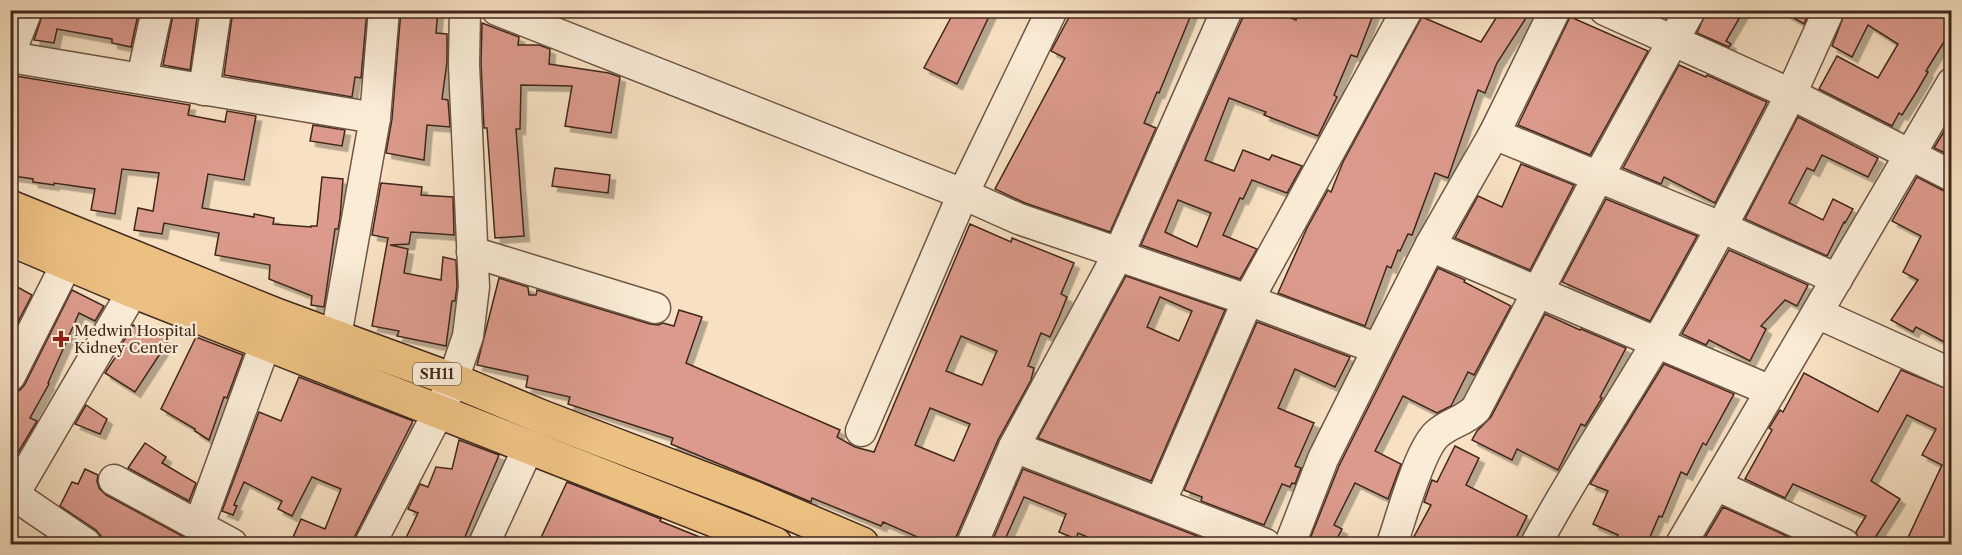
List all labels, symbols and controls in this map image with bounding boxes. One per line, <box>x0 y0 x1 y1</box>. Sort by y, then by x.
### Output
place label: Medwin Hospital Kidney Center <box>74 321 197 357</box>
marker: Medwin Hospital Kidney Center <box>52 330 70 348</box>
road number: SH11 <box>413 363 461 385</box>

